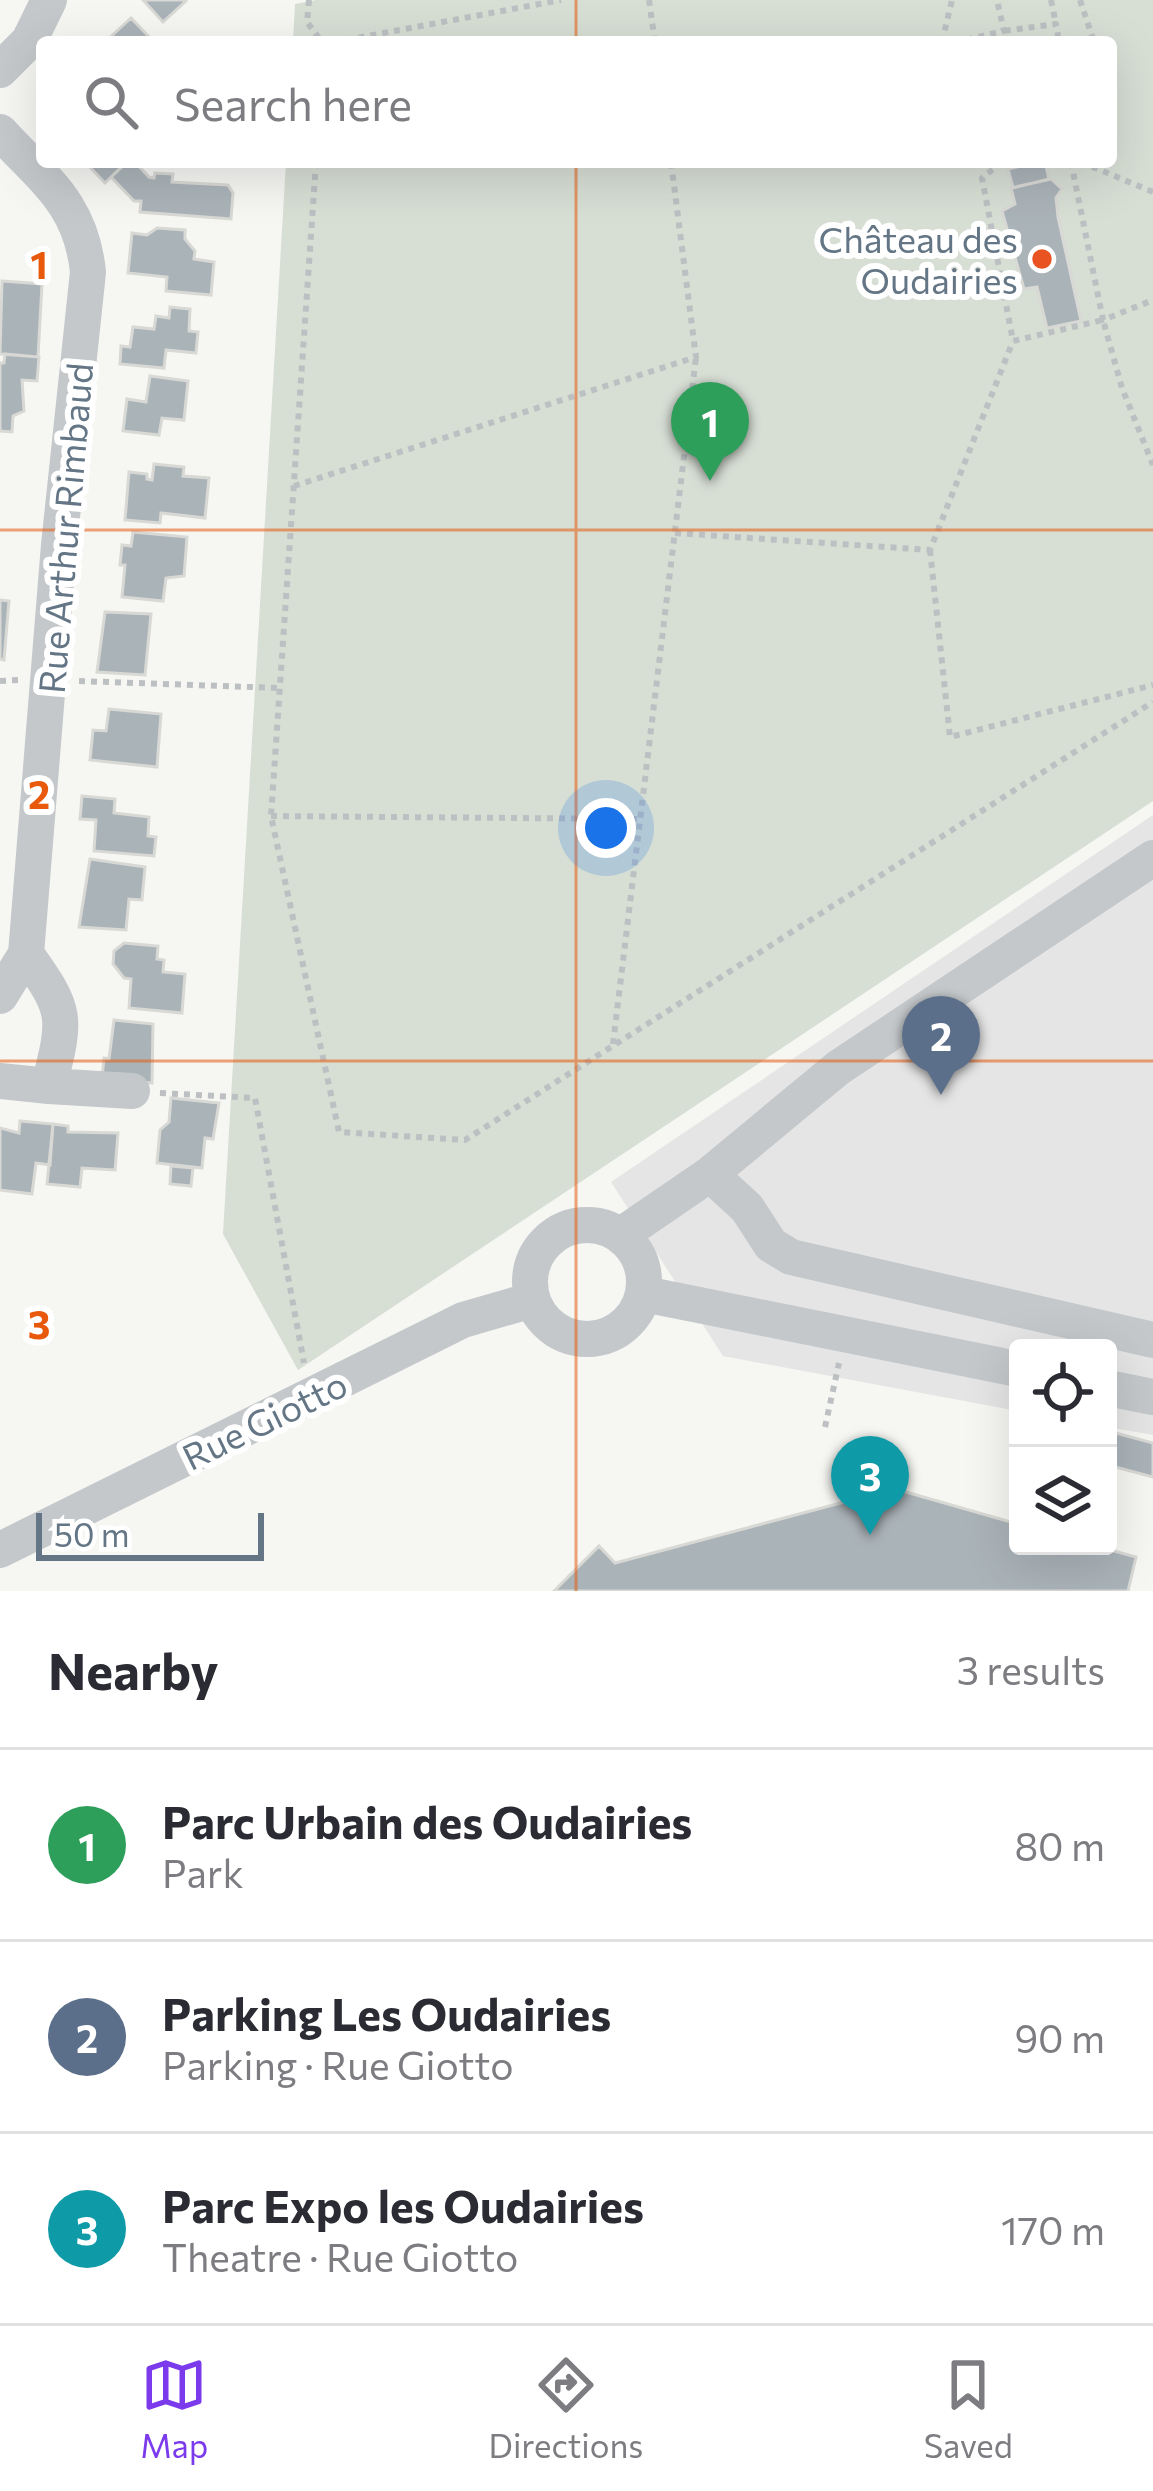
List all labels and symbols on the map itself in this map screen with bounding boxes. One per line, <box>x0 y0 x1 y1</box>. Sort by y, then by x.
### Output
place label: Château des Oudairies <box>819 216 1018 301</box>
text: 1 <box>30 239 48 287</box>
marker: Château des Oudairies <box>1029 246 1055 272</box>
street label: Rue Arthur Rimbaud <box>28 361 100 695</box>
pin: 1 <box>671 382 749 481</box>
text: 2 <box>28 769 50 817</box>
your location <box>576 798 636 858</box>
pin: 2 <box>902 996 980 1095</box>
text: 3 <box>28 1299 50 1347</box>
street label: Rue Giotto <box>175 1360 353 1478</box>
pin: 3 <box>831 1436 909 1535</box>
scale bar <box>36 1507 264 1560</box>

